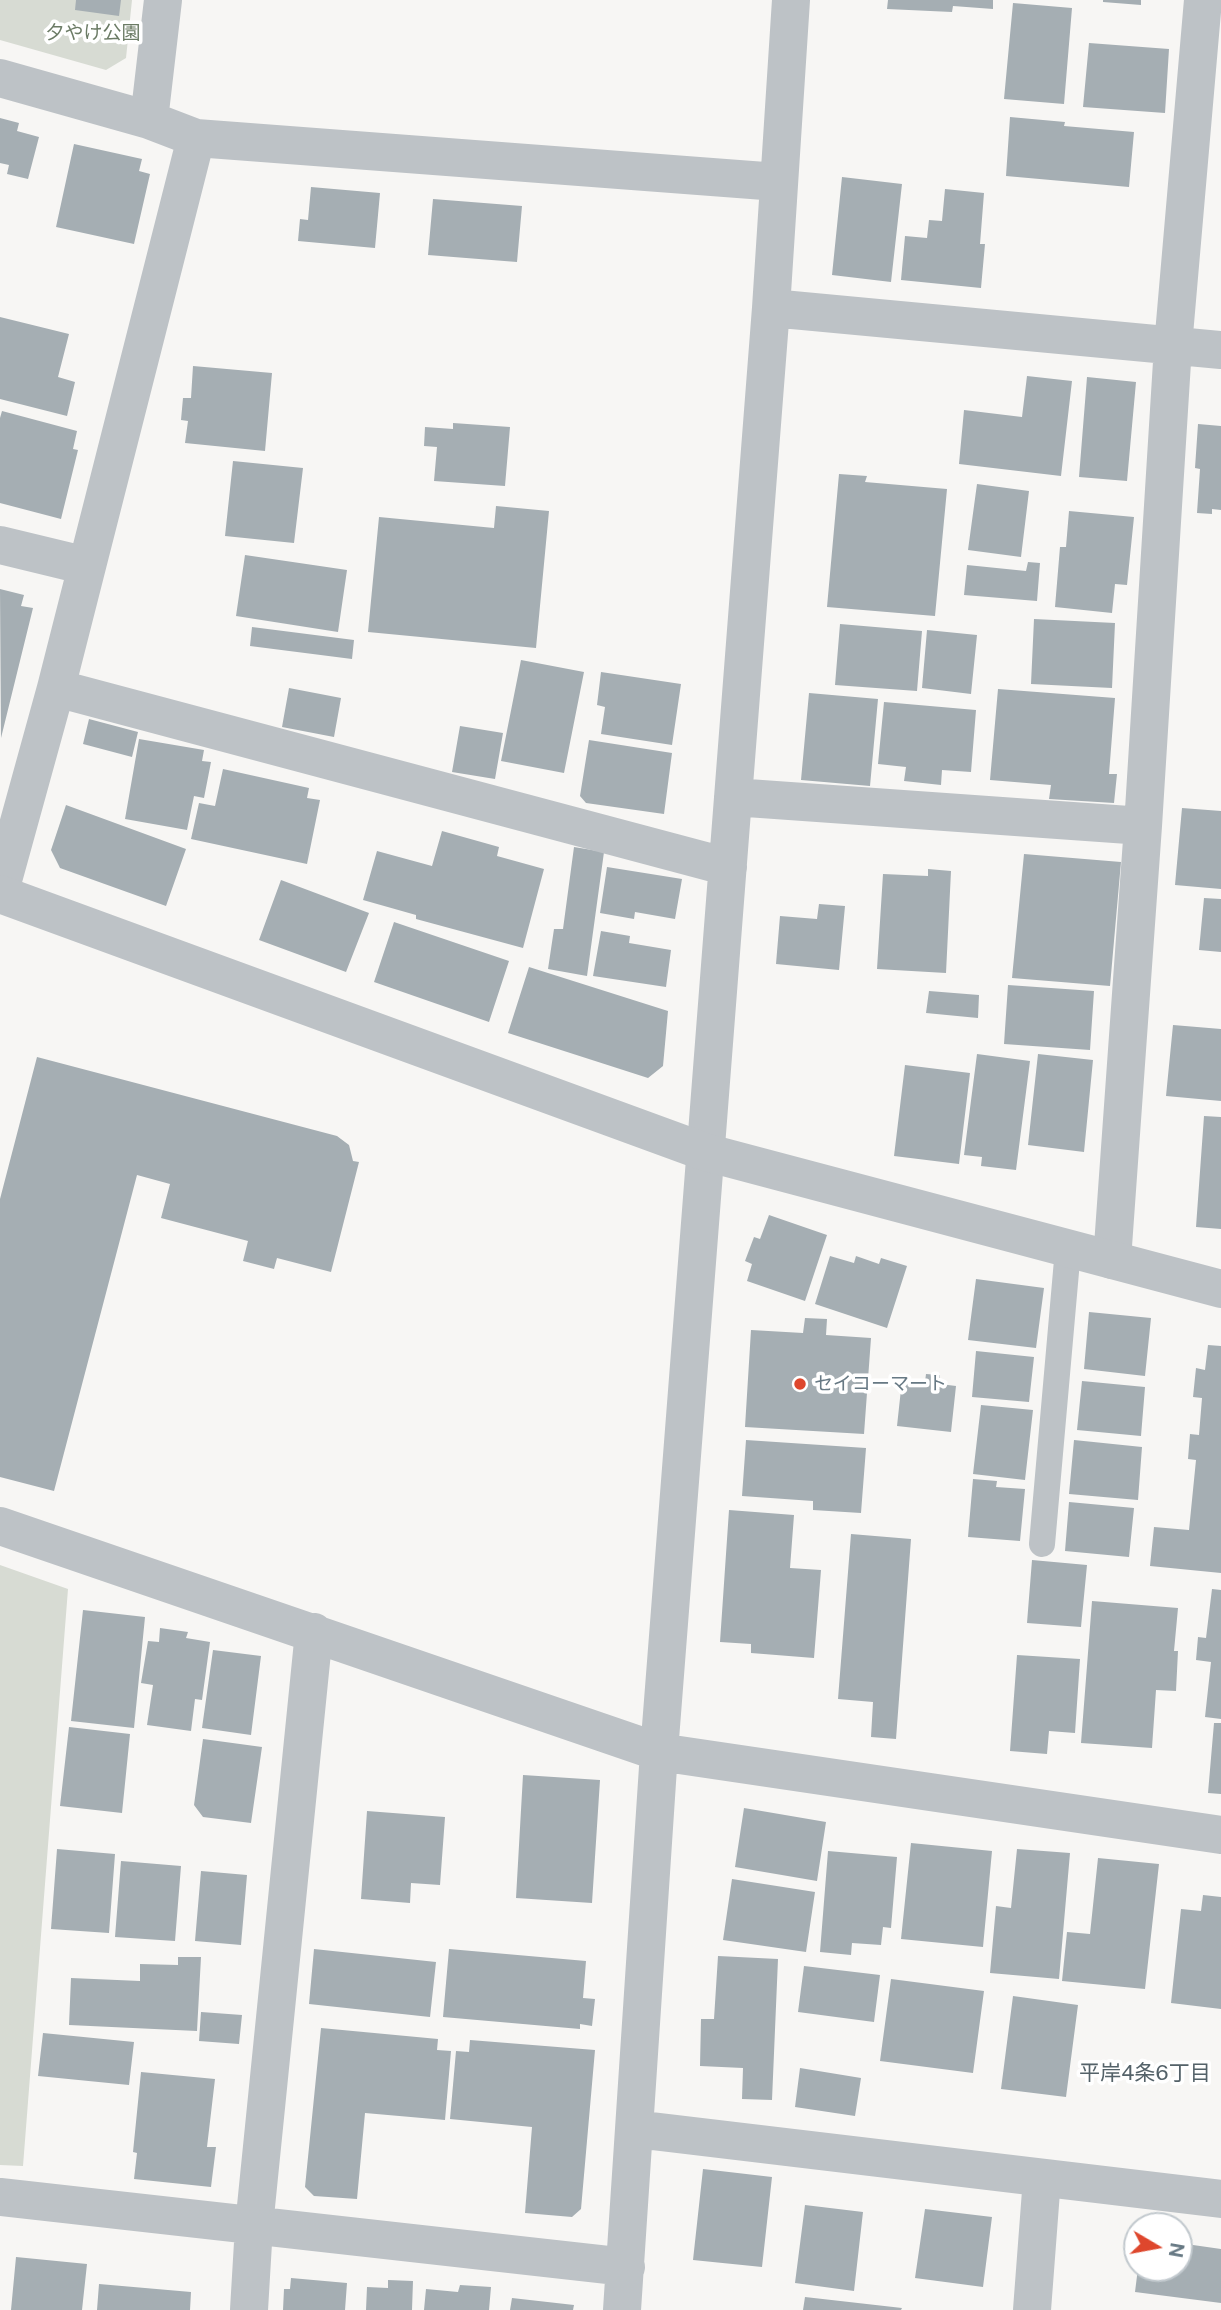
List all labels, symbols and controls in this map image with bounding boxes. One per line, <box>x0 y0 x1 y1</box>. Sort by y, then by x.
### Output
park label: 夕やけ公園 <box>46 22 140 44</box>
place label: セイコーマート <box>814 1373 947 1395</box>
marker: セイコーマート <box>792 1376 808 1392</box>
district label: 平岸4条6丁目 <box>1079 2061 1211 2087</box>
north arrow <box>1123 2212 1193 2282</box>
text: N <box>1165 2241 1189 2260</box>

